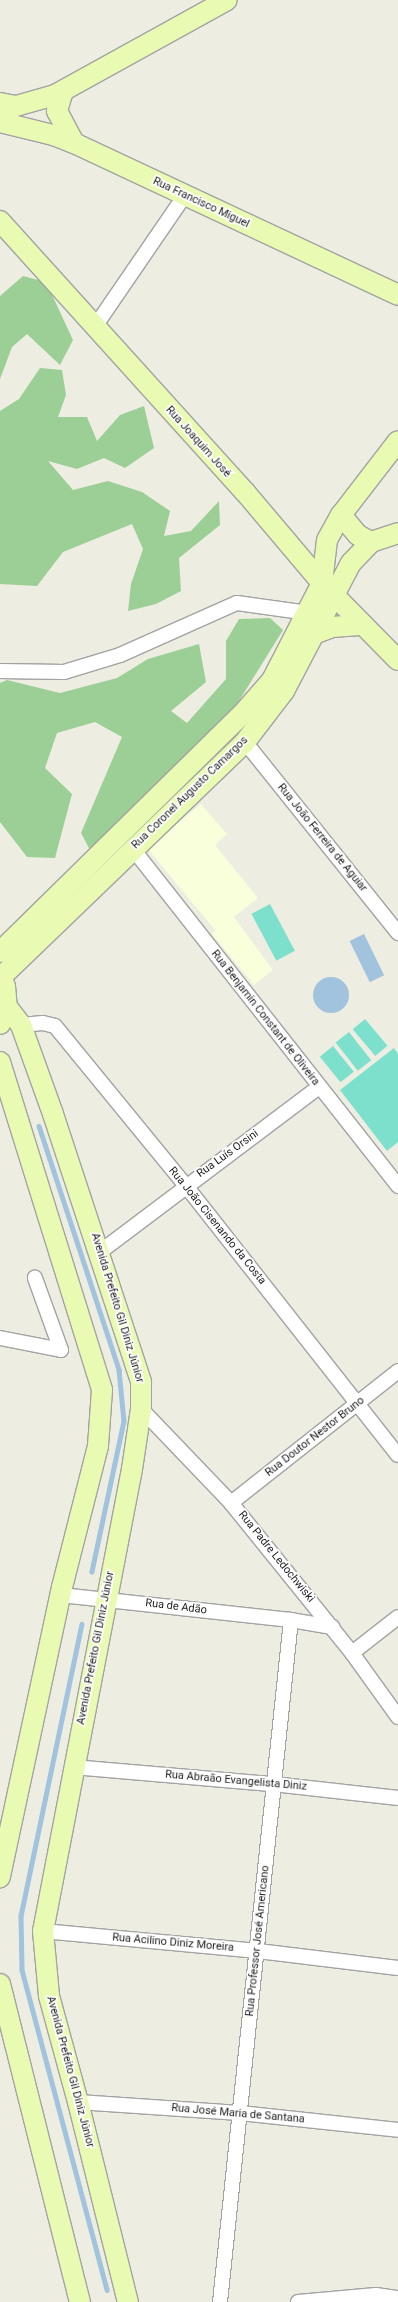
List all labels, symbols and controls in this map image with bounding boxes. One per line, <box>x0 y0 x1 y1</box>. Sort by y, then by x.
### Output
street label: Rua Francisco Miguel <box>151 175 251 231</box>
street label: Rua Joaquim José <box>163 404 233 480</box>
street label: Rua Coronel Augusto Camargos <box>129 734 251 852</box>
street label: Rua João Ferreira de Aguiar <box>274 781 370 895</box>
street label: Rua Benjamin Constant de Oliveira <box>208 948 322 1088</box>
street label: Rua Luís Orsini <box>195 1127 261 1181</box>
street label: Rua João Cisenando da Costa <box>166 1165 268 1287</box>
street label: Avenida Prefeito Gil Diniz Júnior <box>88 1231 146 1385</box>
street label: Rua Doutor Nestor Bruno <box>263 1394 367 1480</box>
street label: Rua Padre Ledochwiski <box>235 1509 317 1605</box>
street label: Avenida Prefeito Gil Diniz Júnior <box>75 1570 117 1726</box>
street label: Rua de Adão <box>144 1597 208 1617</box>
street label: Rua Abraão Evangelista Diniz <box>165 1768 307 1794</box>
street label: Rua Professor José Americano <box>244 1865 272 2017</box>
street label: Rua Acilino Diniz Moreira <box>112 1931 234 1955</box>
street label: Avenida Prefeito Gil Diniz Júnior <box>43 1995 97 2149</box>
street label: Rua José Maria de Santana <box>171 2102 305 2126</box>

